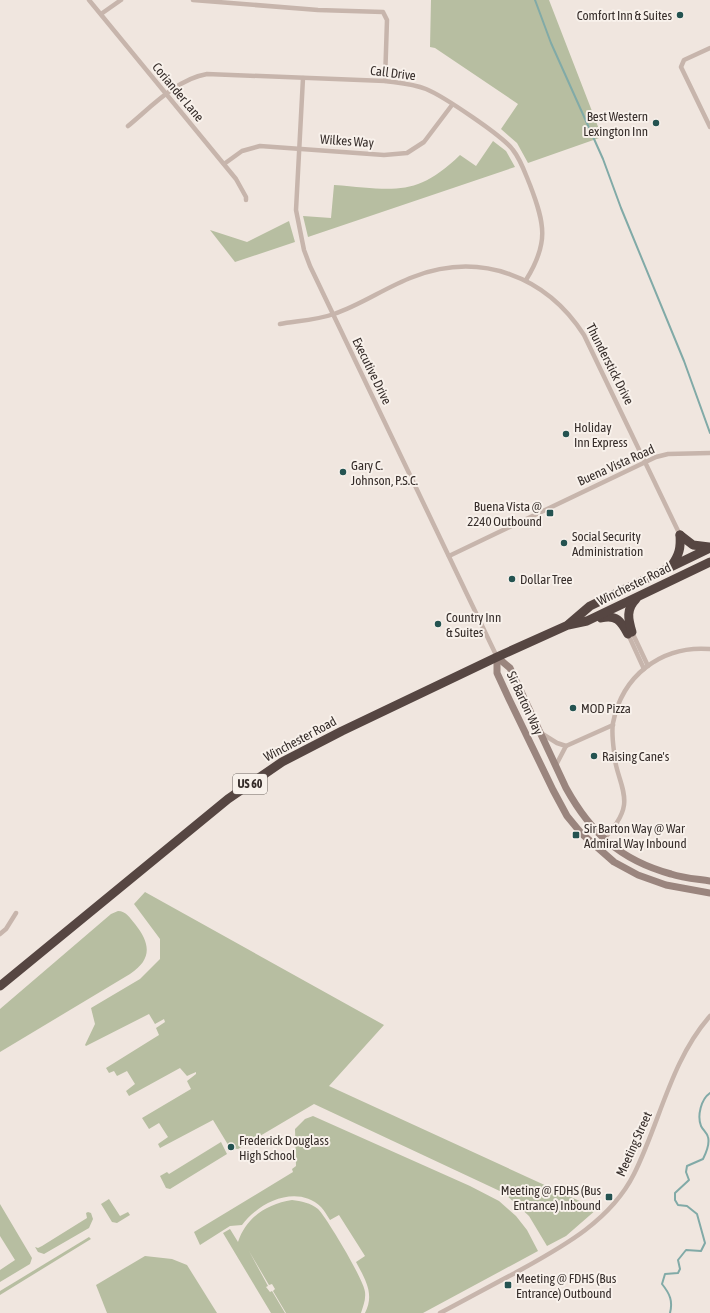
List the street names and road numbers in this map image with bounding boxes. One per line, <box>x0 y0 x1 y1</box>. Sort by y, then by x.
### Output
street label: Coriander Lane <box>149 60 207 125</box>
street label: Call Drive <box>369 63 417 83</box>
street label: Wilkes Way <box>320 132 375 150</box>
street label: Thunderstick Drive <box>583 321 637 407</box>
street label: Executive Drive <box>349 335 395 407</box>
street label: Buena Vista Road <box>575 441 657 489</box>
street label: Winchester Road <box>595 560 673 608</box>
street label: Sir Barton Way <box>504 669 546 738</box>
street label: Winchester Road <box>261 714 339 764</box>
road number: US 60 <box>233 774 267 794</box>
street label: Meeting Street <box>613 1109 655 1179</box>

